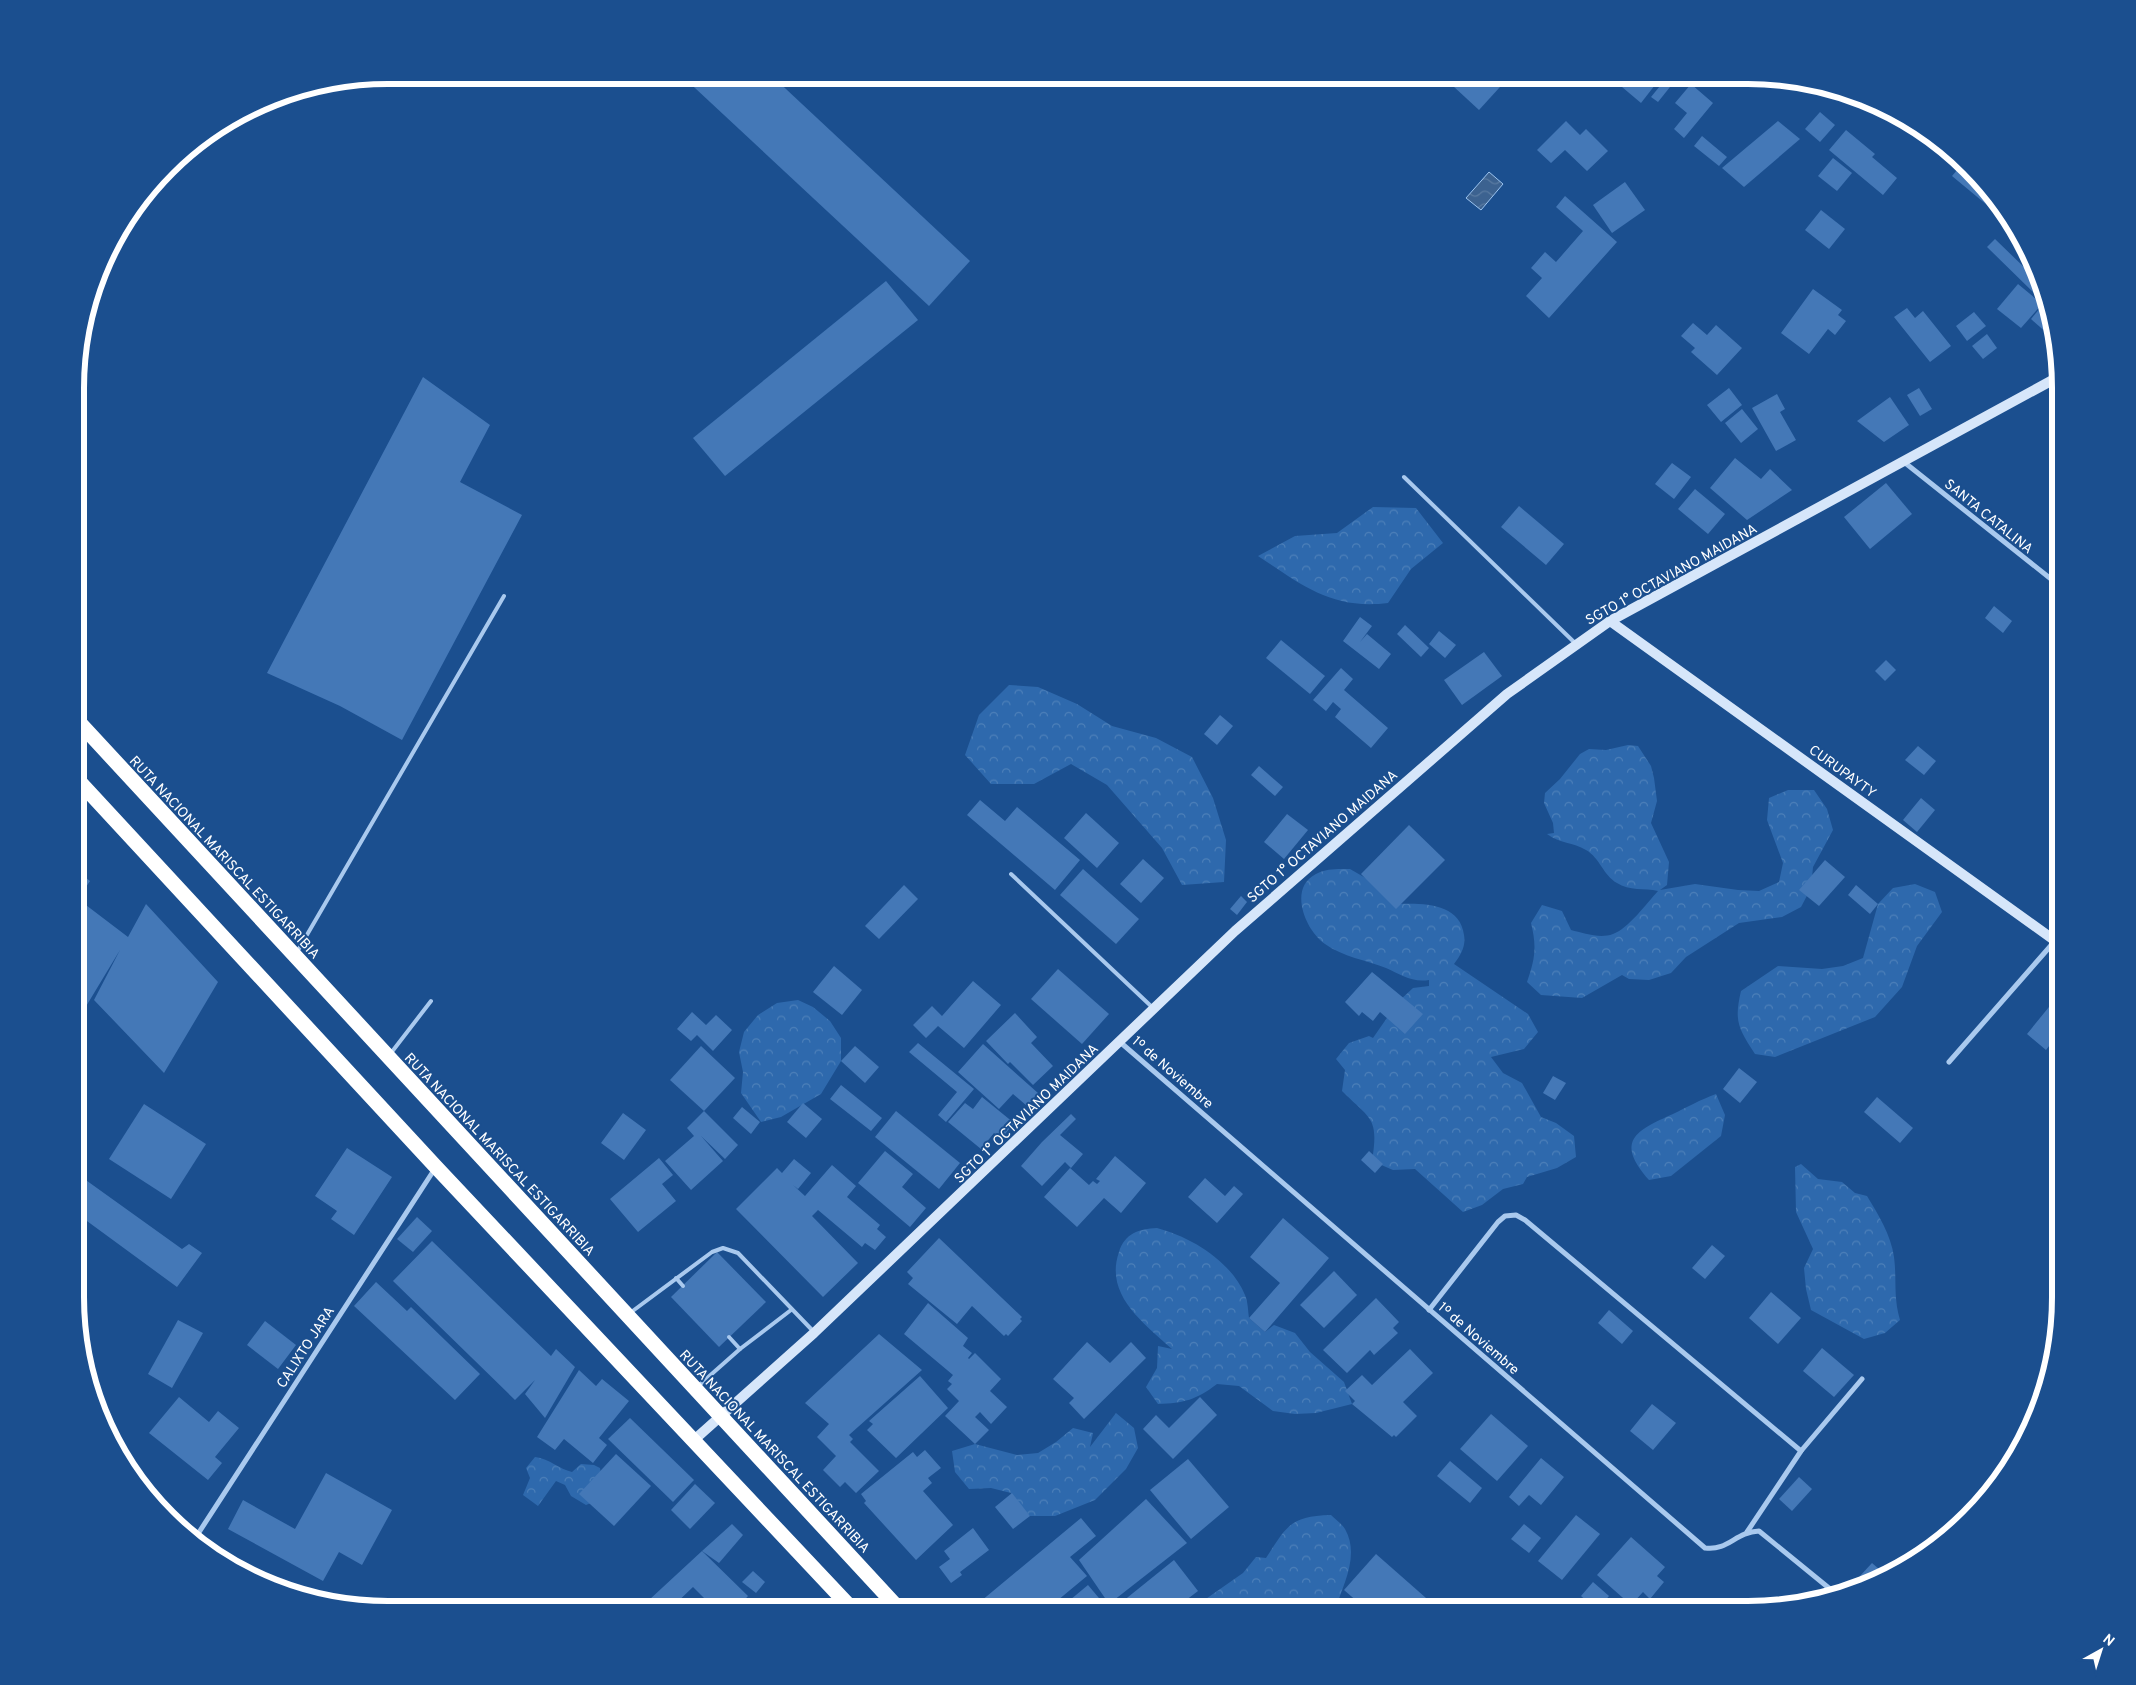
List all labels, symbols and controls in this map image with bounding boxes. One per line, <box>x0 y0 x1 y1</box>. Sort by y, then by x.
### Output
street label: SANTA CATALINA <box>1940 476 2036 558</box>
street label: SGTO 1° OCTAVIANO MAIDANA <box>1583 521 1761 630</box>
street label: CURUPAYTY <box>1805 742 1879 802</box>
street label: RUTA NACIONAL MARISCAL ESTIGARRIBIA <box>125 753 323 963</box>
street label: SGTO 1° OCTAVIANO MAIDANA <box>1244 767 1402 907</box>
street label: 1º de Noviembre <box>1128 1033 1216 1113</box>
street label: SGTO 1° OCTAVIANO MAIDANA <box>951 1041 1103 1188</box>
street label: RUTA NACIONAL MARISCAL ESTIGARRIBIA <box>400 1050 598 1260</box>
street label: 1º de Noviembre <box>1434 1299 1522 1379</box>
street label: CALIXTO JARA <box>274 1304 339 1392</box>
street label: RUTA NACIONAL MARISCAL ESTIGARRIBIA <box>675 1347 873 1557</box>
north arrow <box>2076 1625 2126 1675</box>
text: N <box>2099 1631 2117 1651</box>

